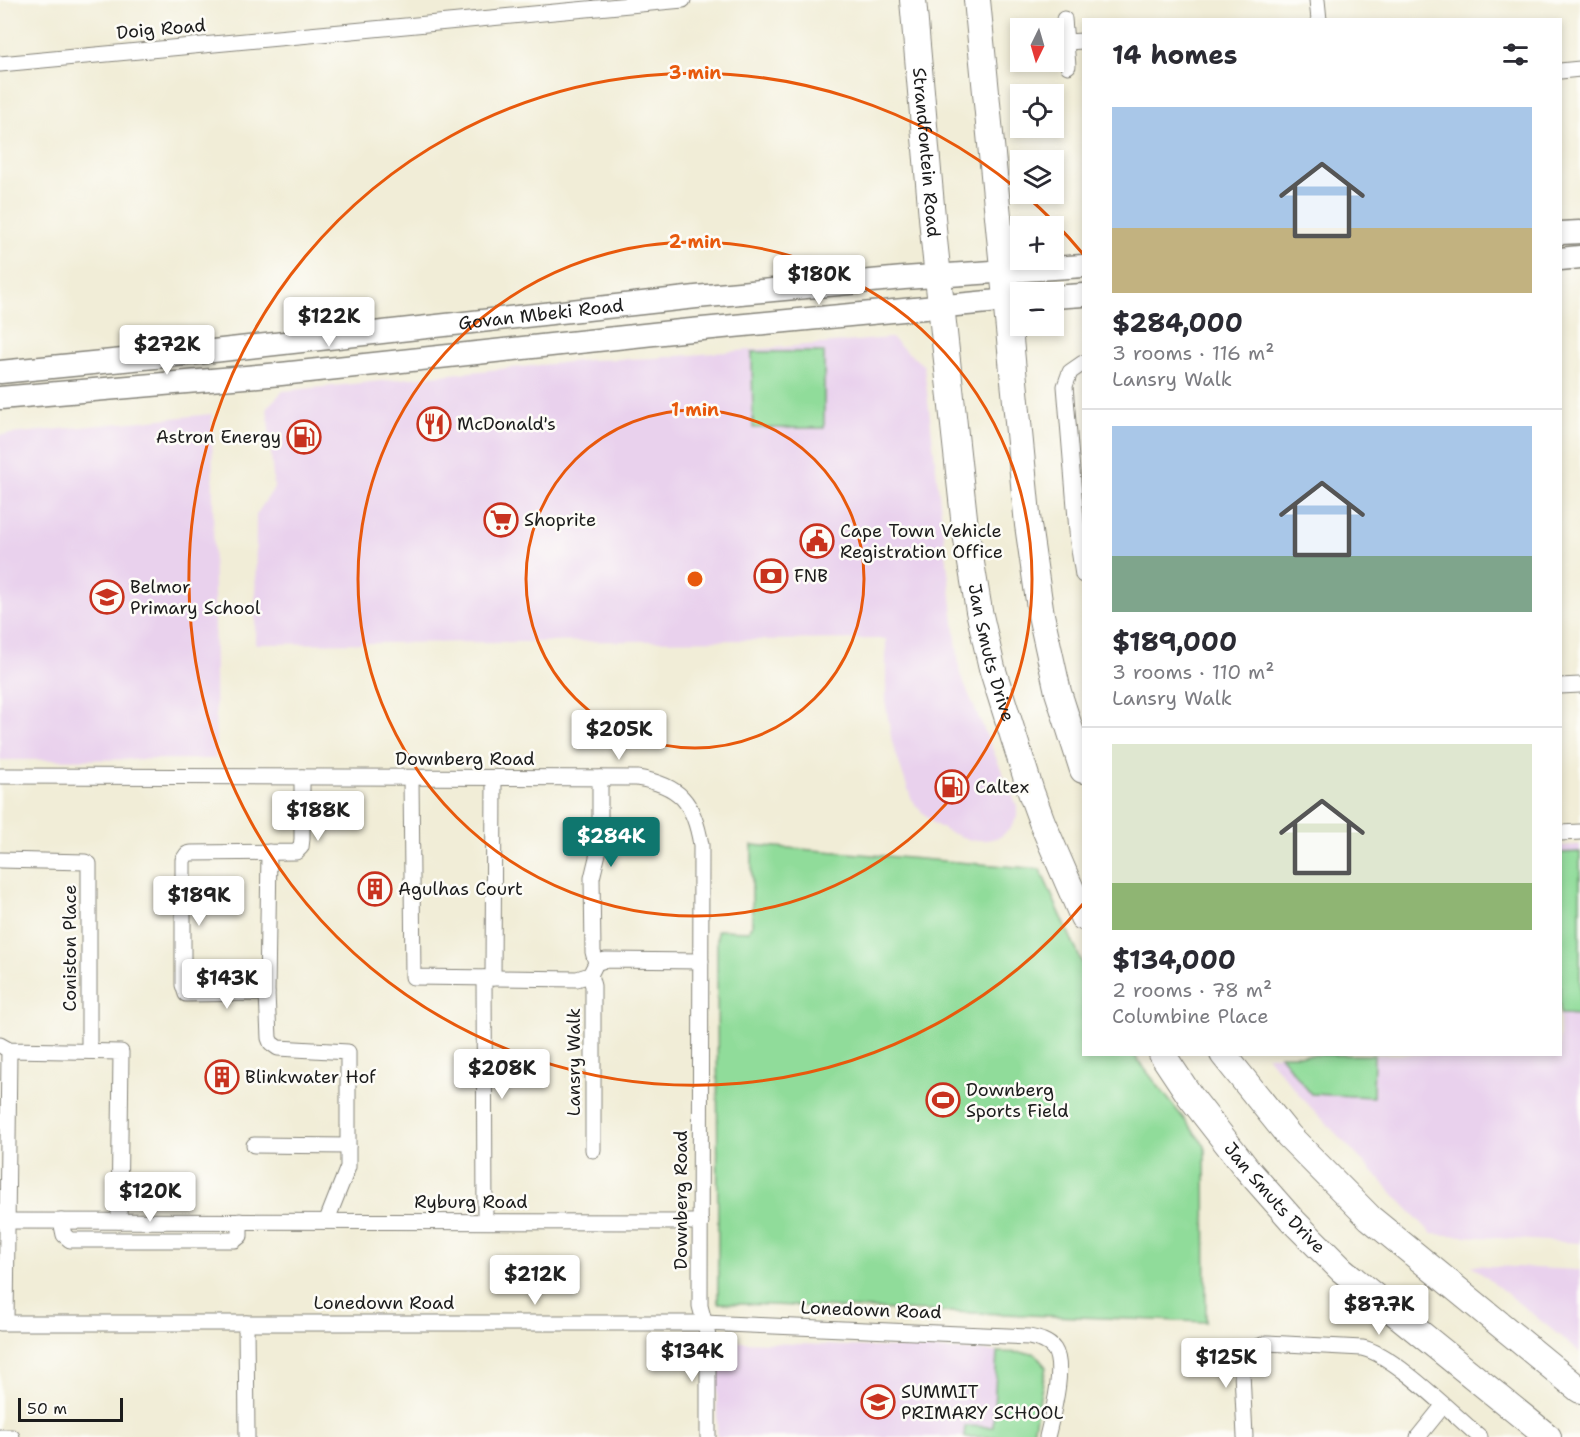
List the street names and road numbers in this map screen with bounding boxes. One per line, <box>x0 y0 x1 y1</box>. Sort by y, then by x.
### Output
street label: Doig Road <box>115 13 207 45</box>
street label: Strandfontein Road <box>907 66 946 238</box>
street label: Govan Mbeki Road <box>457 293 625 335</box>
street label: Jan Smuts Drive <box>963 582 1020 725</box>
street label: Downberg Road <box>395 747 535 771</box>
street label: Coniston Place <box>58 885 82 1011</box>
street label: Lansry Walk <box>562 1008 586 1116</box>
street label: Downberg Road <box>669 1130 693 1270</box>
street label: Jan Smuts Drive <box>1219 1137 1331 1259</box>
street label: Ryburg Road <box>414 1190 528 1214</box>
street label: Lonedown Road <box>313 1291 455 1315</box>
street label: Lonedown Road <box>800 1296 942 1324</box>

